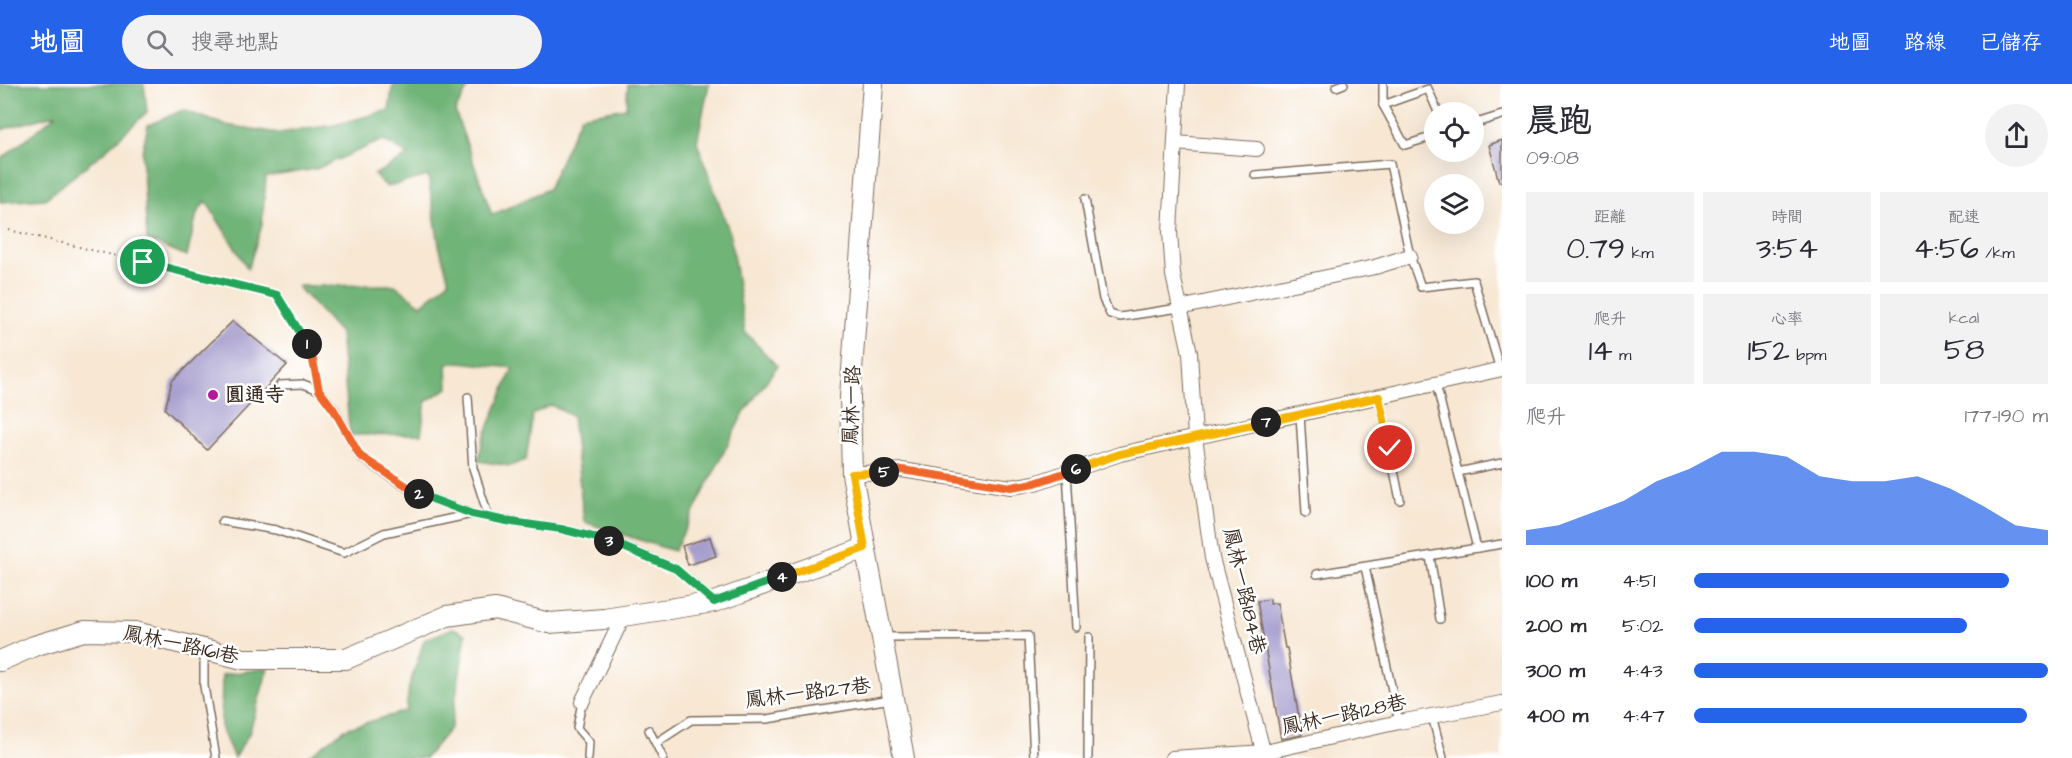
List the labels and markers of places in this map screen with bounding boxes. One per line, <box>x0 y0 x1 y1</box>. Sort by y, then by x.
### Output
pin <box>117 236 168 287</box>
pin: 1 <box>292 329 322 359</box>
place label: 圓通寺 <box>225 381 285 409</box>
marker: 圓通寺 <box>206 388 220 402</box>
pin: 7 <box>1251 407 1281 437</box>
pin <box>1364 422 1415 473</box>
pin: 6 <box>1061 454 1091 484</box>
pin: 5 <box>869 457 899 487</box>
pin: 2 <box>404 479 434 509</box>
pin: 3 <box>594 526 624 556</box>
pin: 4 <box>767 562 797 592</box>

